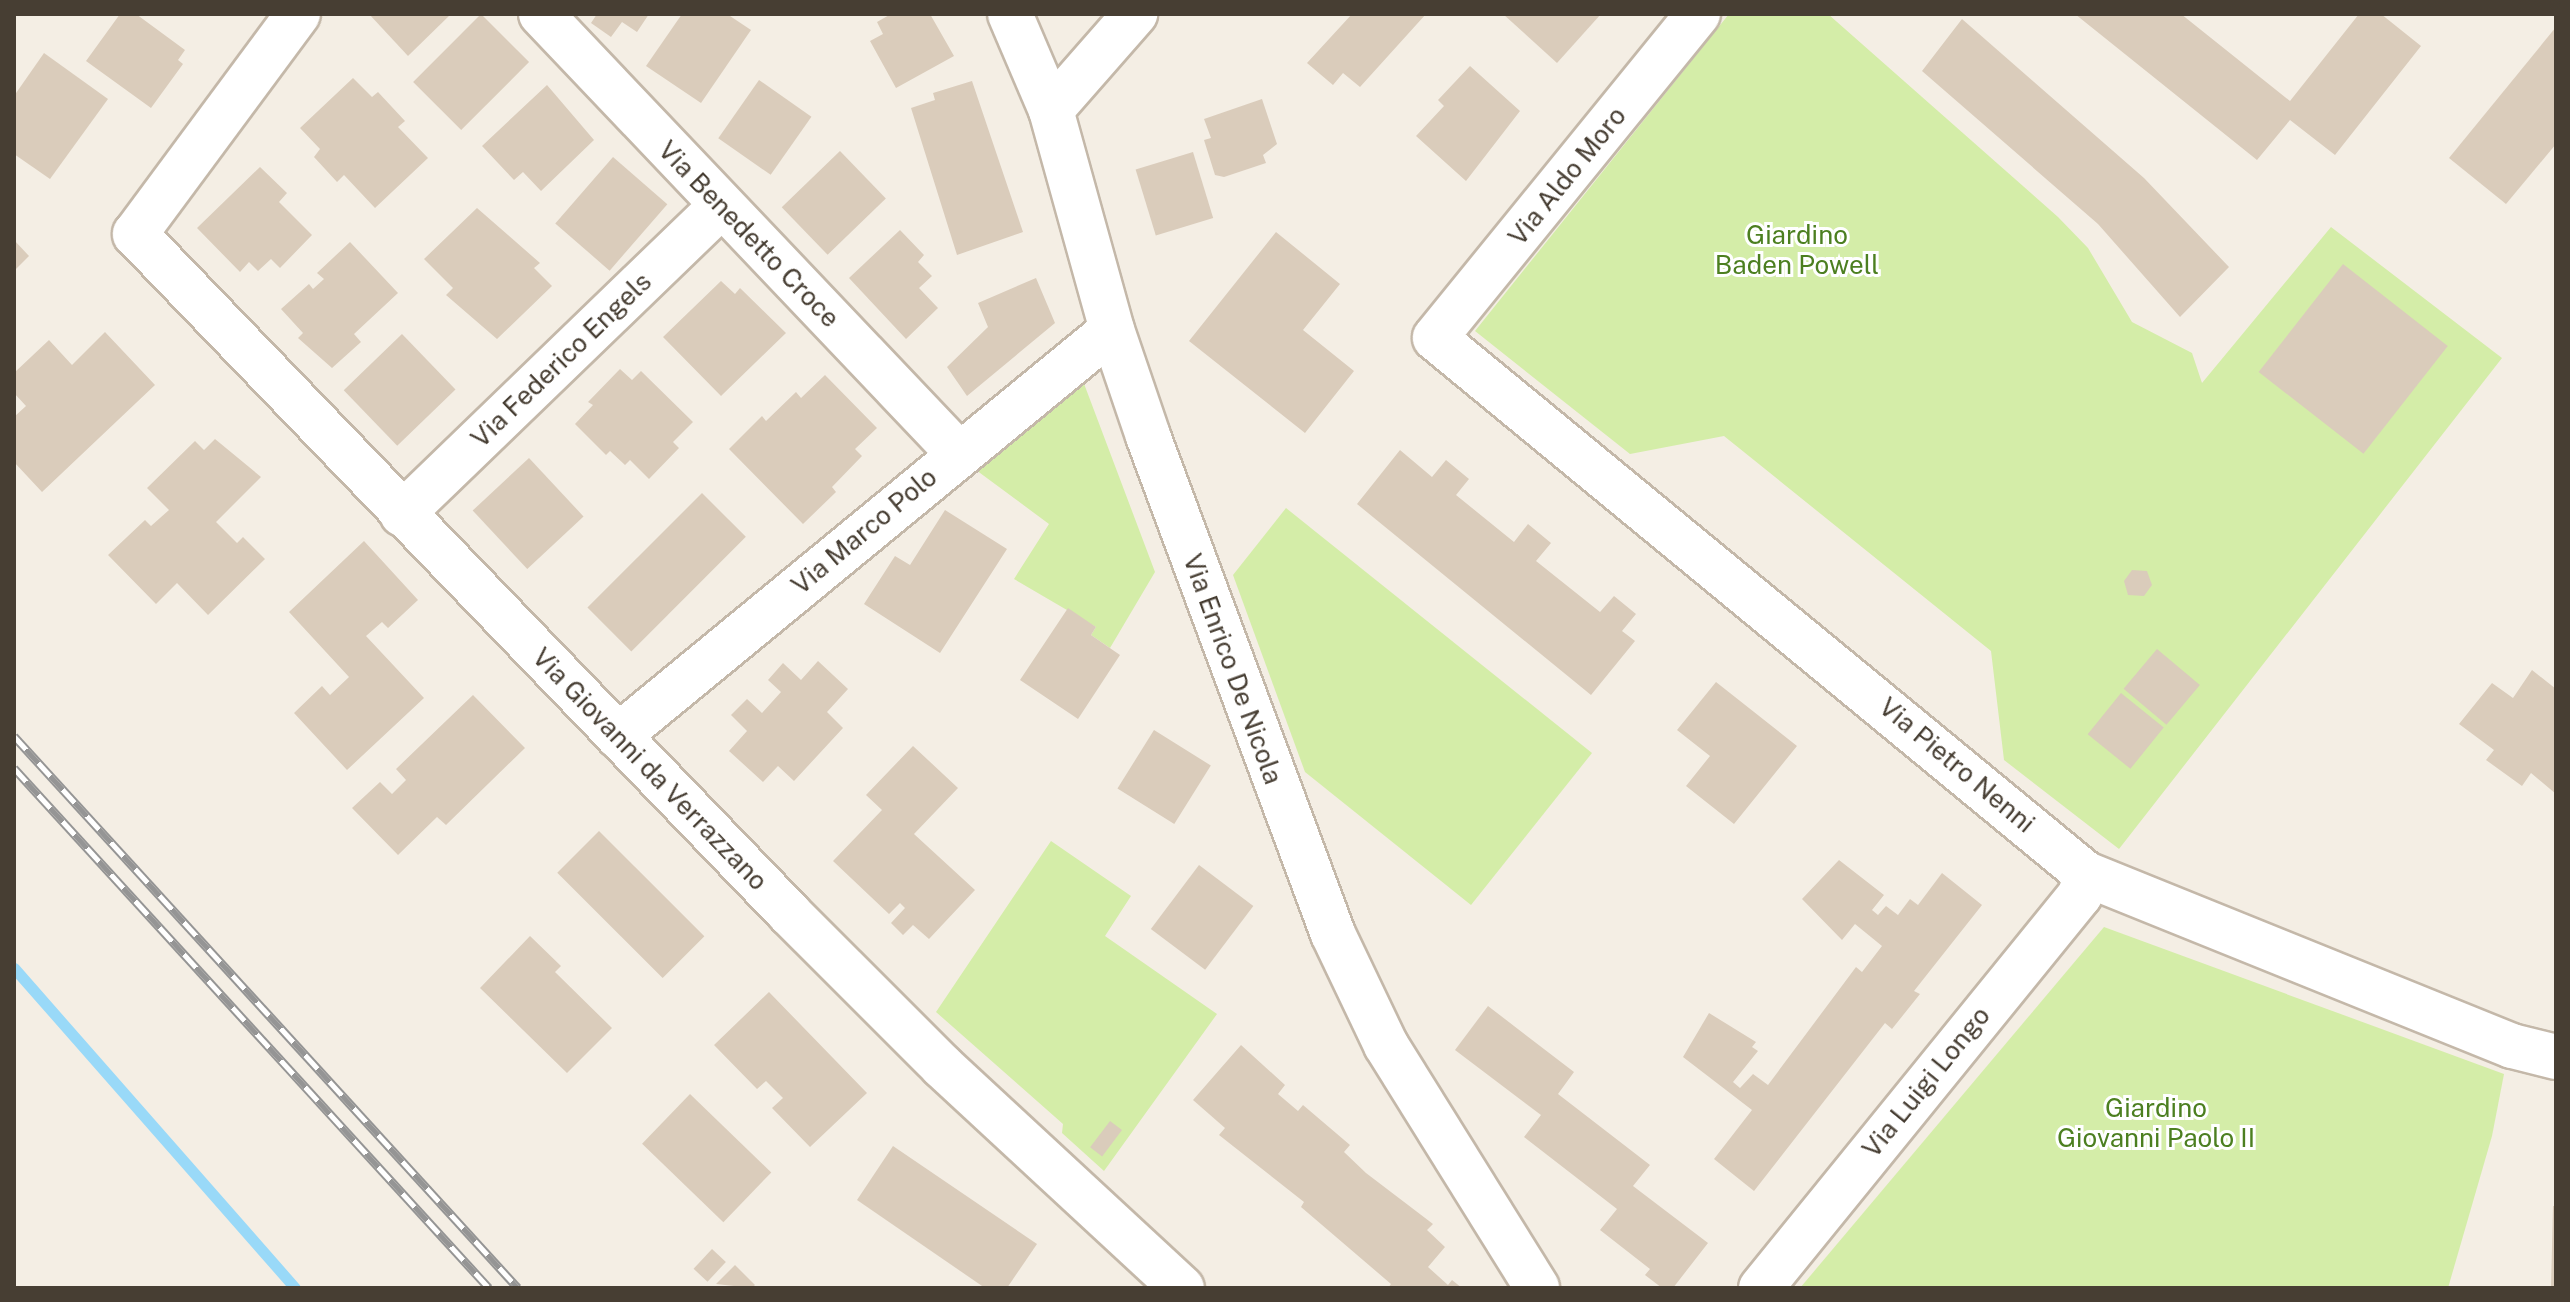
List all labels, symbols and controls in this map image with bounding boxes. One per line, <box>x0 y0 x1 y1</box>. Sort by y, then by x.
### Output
street label: Via Aldo Moro <box>1502 101 1632 251</box>
street label: Via Benedetto Croce <box>652 134 846 334</box>
park label: Giardino Baden Powell <box>1715 219 1879 280</box>
street label: Via Federico Engels <box>464 266 658 454</box>
street label: Via Marco Polo <box>785 461 943 601</box>
street label: Via Enrico De Nicola <box>1177 549 1289 789</box>
street label: Via Giovanni da Verrazzano <box>526 641 774 897</box>
street label: Via Pietro Nenni <box>1873 691 2041 839</box>
street label: Via Luigi Longo <box>1856 1000 1996 1164</box>
park label: Giardino Giovanni Paolo II <box>2057 1092 2255 1154</box>

